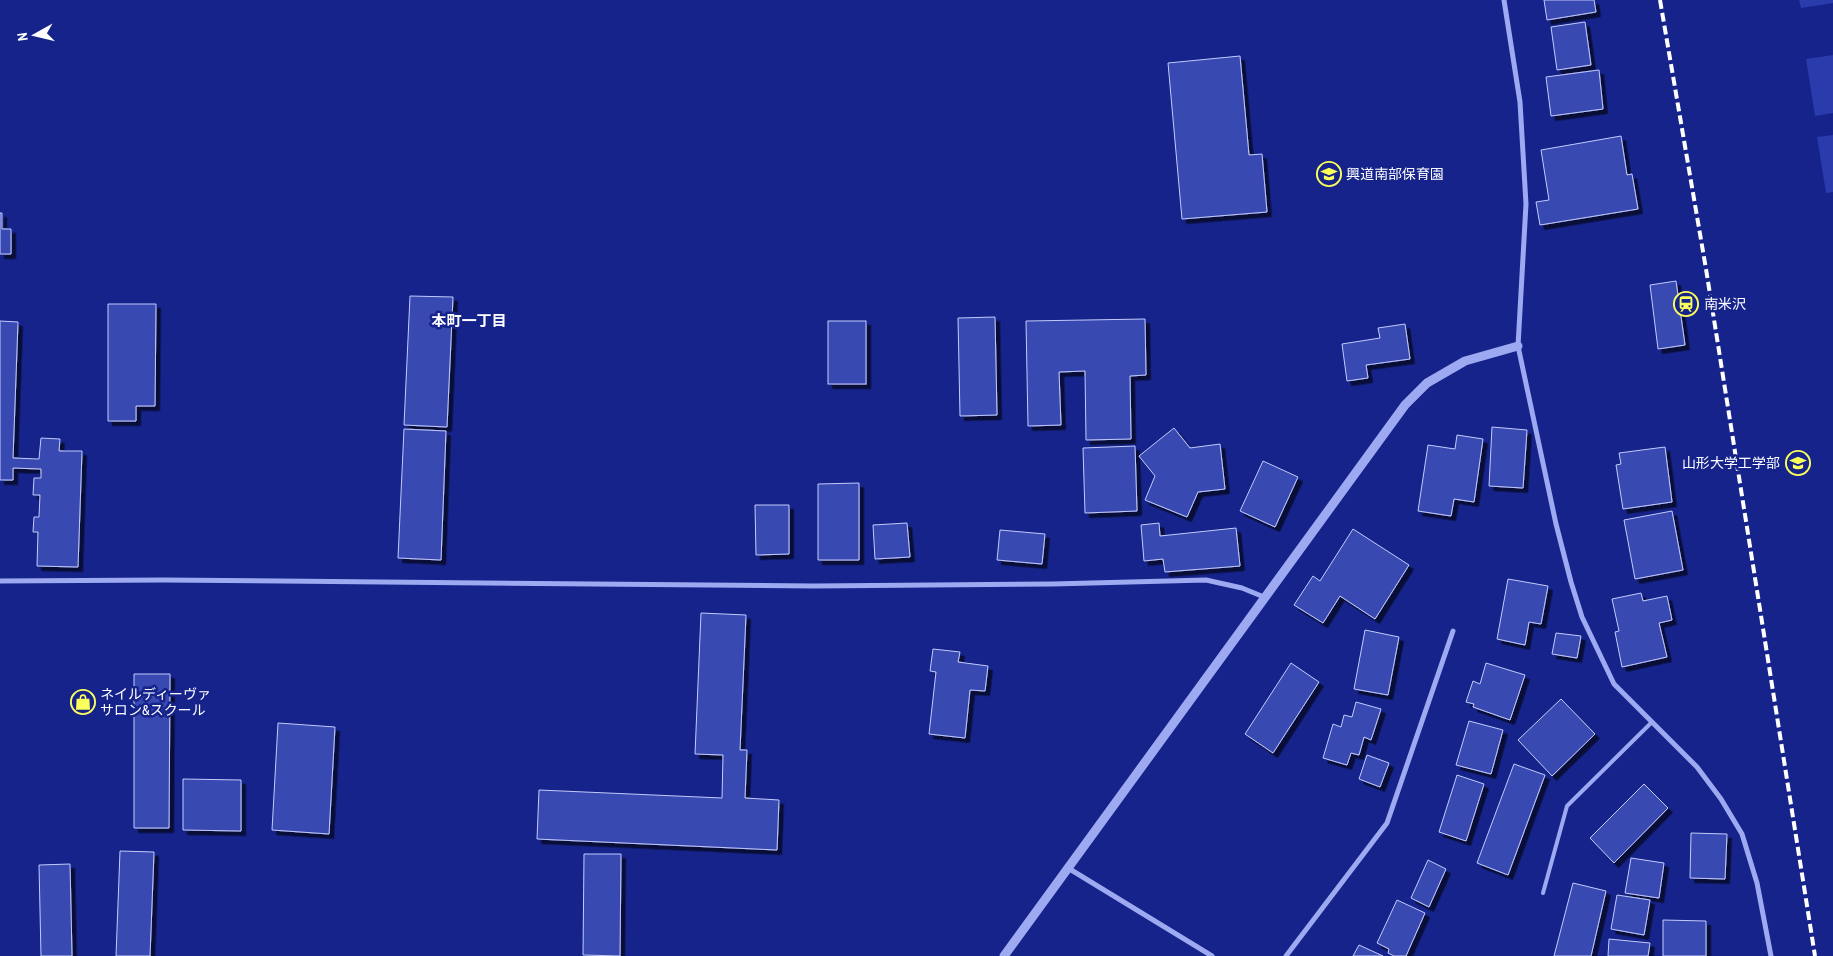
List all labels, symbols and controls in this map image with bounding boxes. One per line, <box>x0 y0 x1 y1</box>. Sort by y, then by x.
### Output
north arrow <box>10 10 60 60</box>
text: N <box>13 31 32 42</box>
school or university icon: 興道南部保育園 <box>1316 161 1342 187</box>
place label: 興道南部保育園 <box>1346 165 1444 183</box>
station icon: 南米沢 <box>1673 291 1699 317</box>
place label: 南米沢 <box>1704 295 1746 313</box>
district label: 本町一丁目 <box>431 310 507 331</box>
school or university icon: 山形大学工学部 <box>1785 450 1811 476</box>
place label: 山形大学工学部 <box>1682 454 1780 472</box>
place label: ネイルディーヴァ サロン&スクール <box>100 685 211 719</box>
shop icon: ネイルディーヴァ サロン&スクール <box>70 689 96 715</box>

